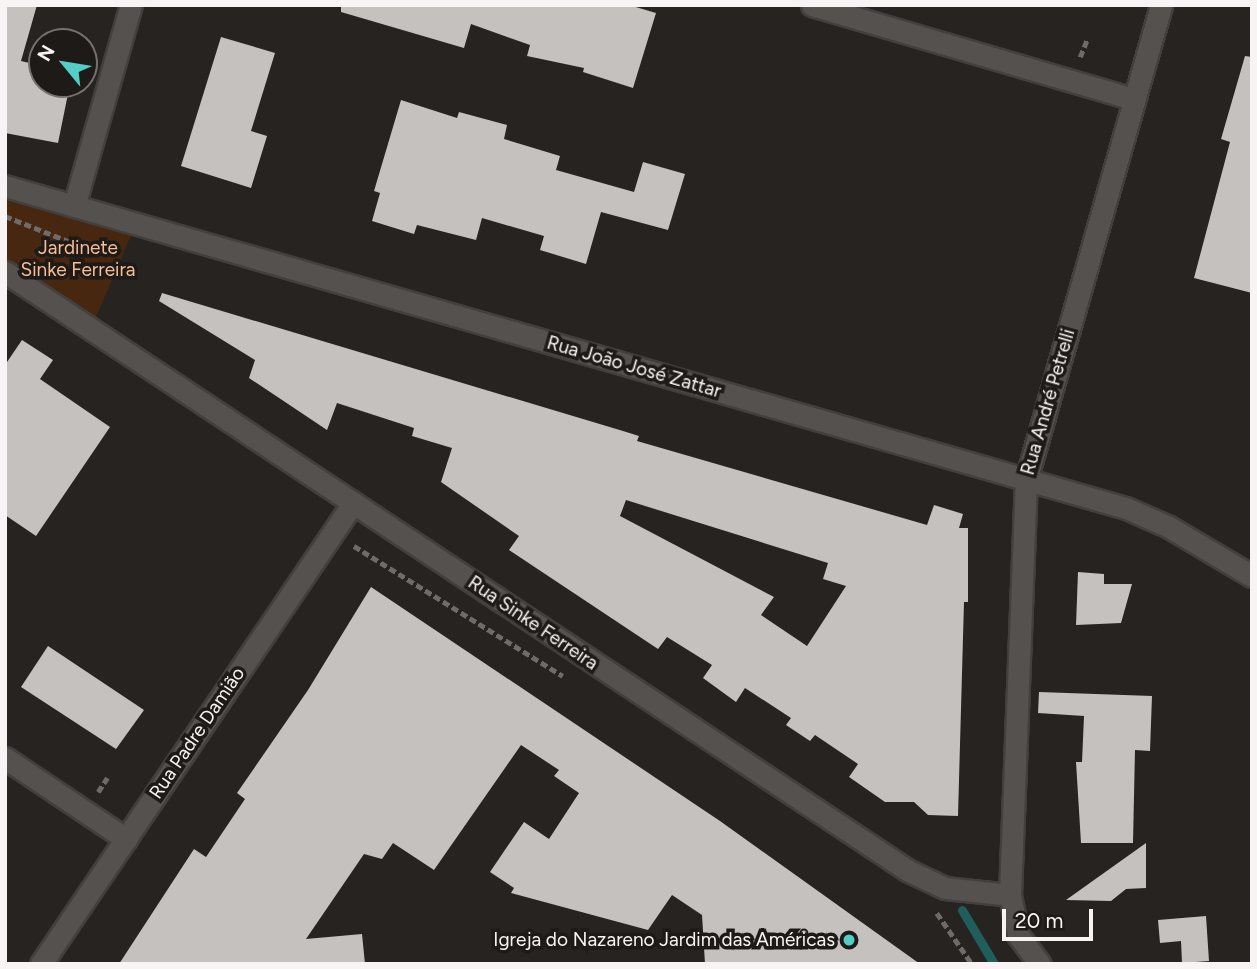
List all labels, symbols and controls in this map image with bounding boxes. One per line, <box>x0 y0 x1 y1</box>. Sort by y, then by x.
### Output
north arrow <box>28 28 98 98</box>
text: N <box>32 41 60 65</box>
park label: Jardinete Sinke Ferreira <box>20 237 136 281</box>
street label: Rua André Petrelli <box>1016 326 1080 478</box>
street label: Rua João José Zattar <box>544 331 724 403</box>
street label: Rua Sinke Ferreira <box>464 571 602 675</box>
street label: Rua Padre Damião <box>144 663 250 803</box>
scale bar <box>1005 895 1096 939</box>
text: 20 m <box>1015 908 1063 933</box>
place label: Igreja do Nazareno Jardim das Américas <box>493 929 835 951</box>
marker: Igreja do Nazareno Jardim das Américas <box>841 932 857 948</box>

